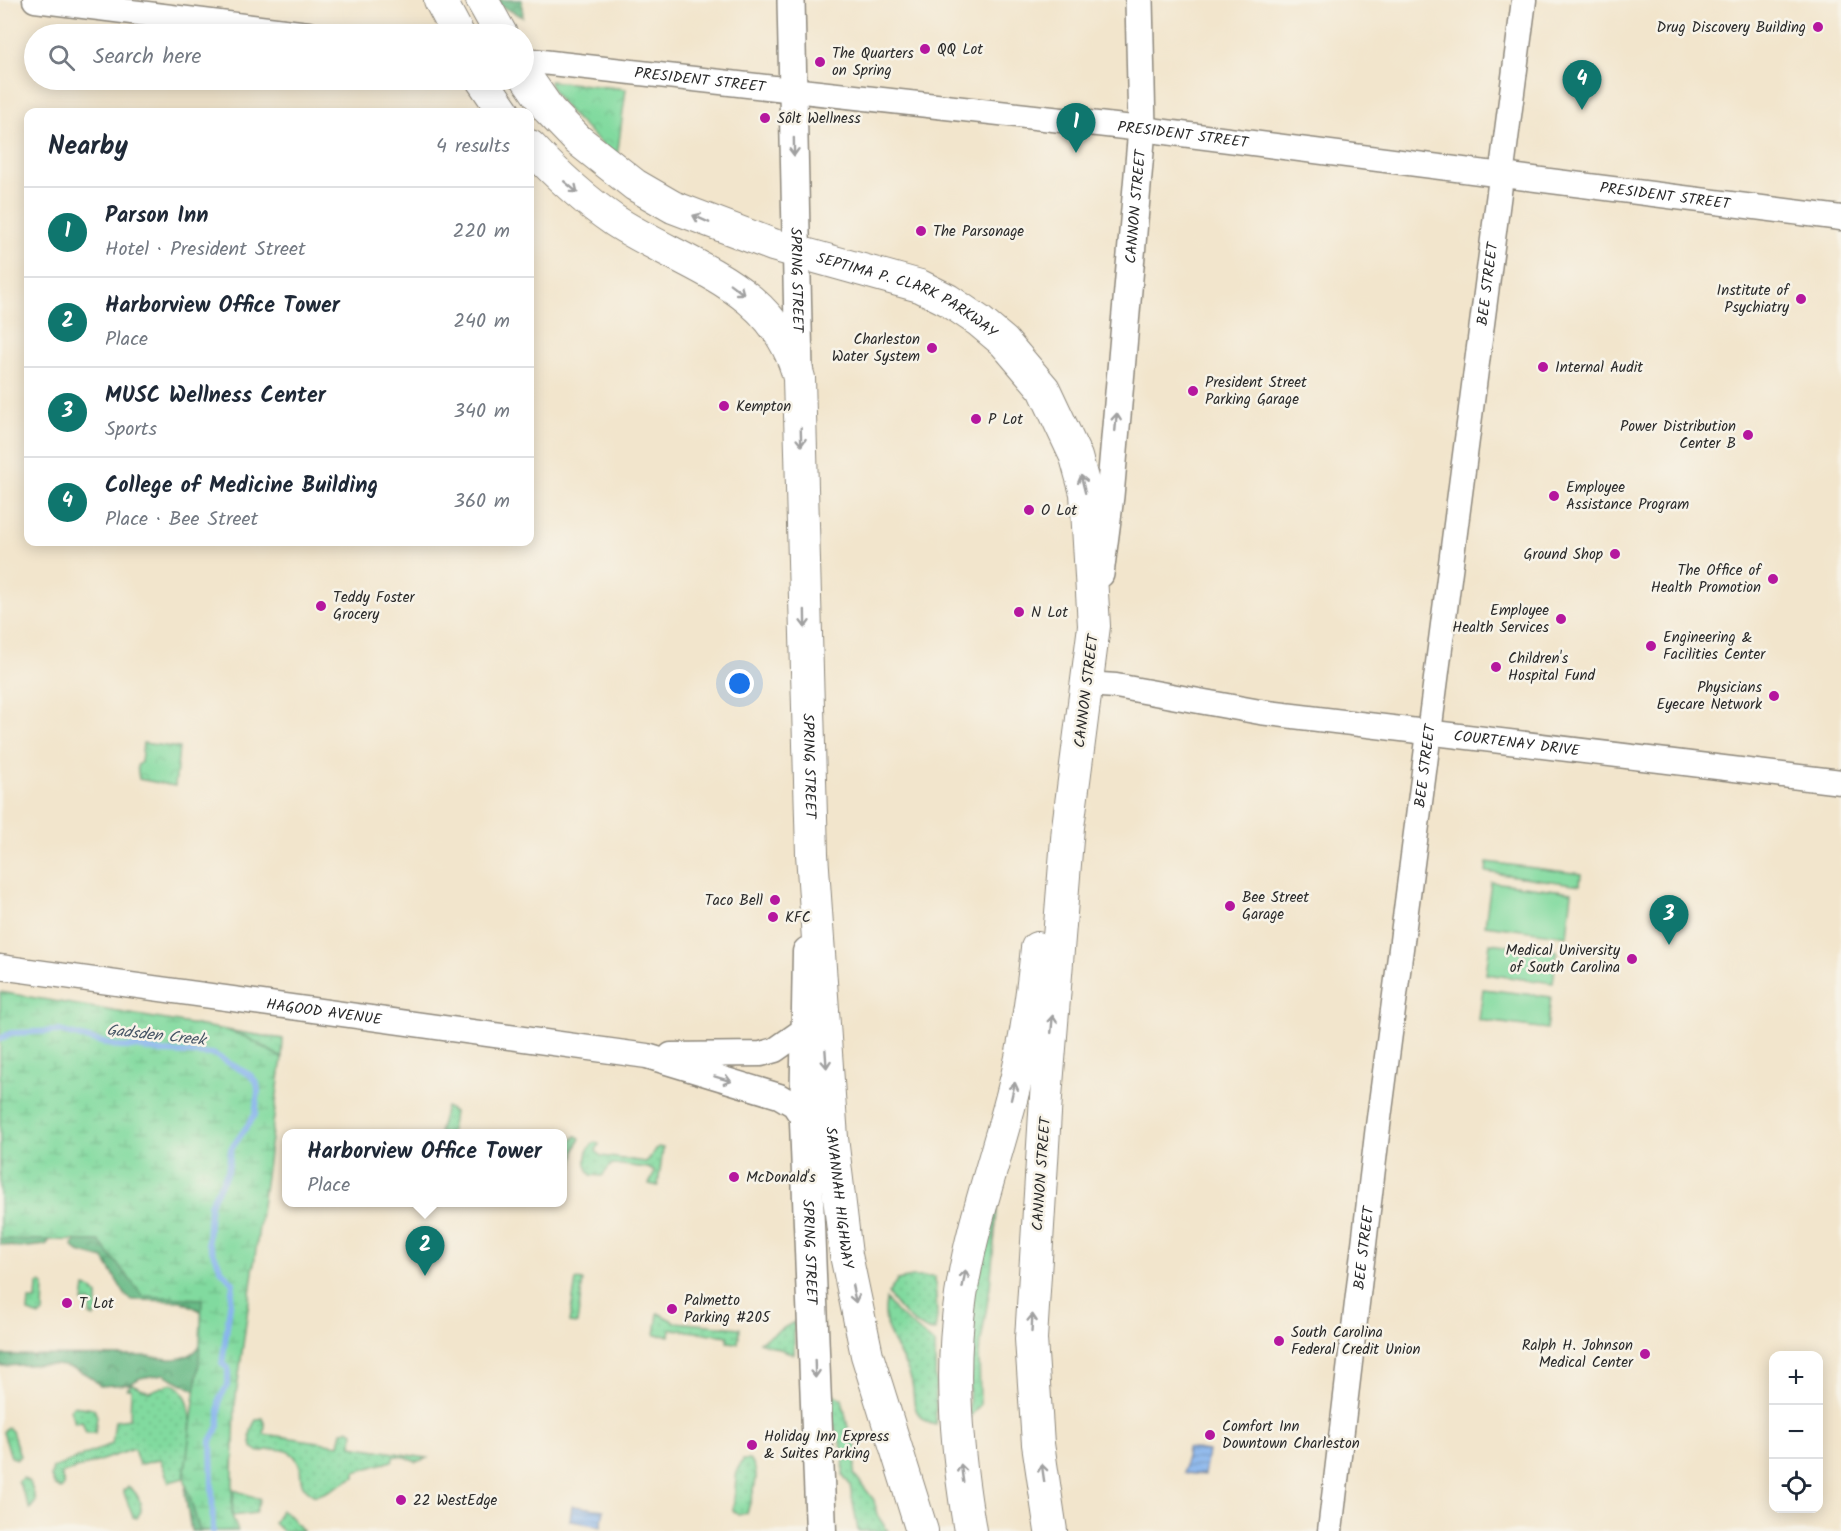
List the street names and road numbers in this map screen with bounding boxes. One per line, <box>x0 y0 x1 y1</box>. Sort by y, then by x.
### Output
street label: PRESIDENT STREET <box>633 61 768 100</box>
street label: PRESIDENT STREET <box>1116 115 1251 156</box>
street label: CANNON STREET <box>1119 147 1153 265</box>
street label: PRESIDENT STREET <box>1598 176 1733 217</box>
street label: SPRING STREET <box>783 227 809 335</box>
street label: BEE STREET <box>1471 239 1506 327</box>
street label: SEPTIMA P. CLARK PARKWAY <box>813 247 1003 345</box>
street label: CANNON STREET <box>1068 631 1106 749</box>
street label: SPRING STREET <box>795 713 822 821</box>
street label: BEE STREET <box>1408 721 1443 809</box>
street label: COURTENAY DRIVE <box>1452 724 1582 764</box>
street label: HAGOOD AVENUE <box>265 993 384 1033</box>
street label: CANNON STREET <box>1026 1114 1058 1232</box>
street label: SAVANNAH HIGHWAY <box>818 1126 860 1273</box>
street label: SPRING STREET <box>795 1199 823 1307</box>
street label: BEE STREET <box>1348 1203 1382 1291</box>

